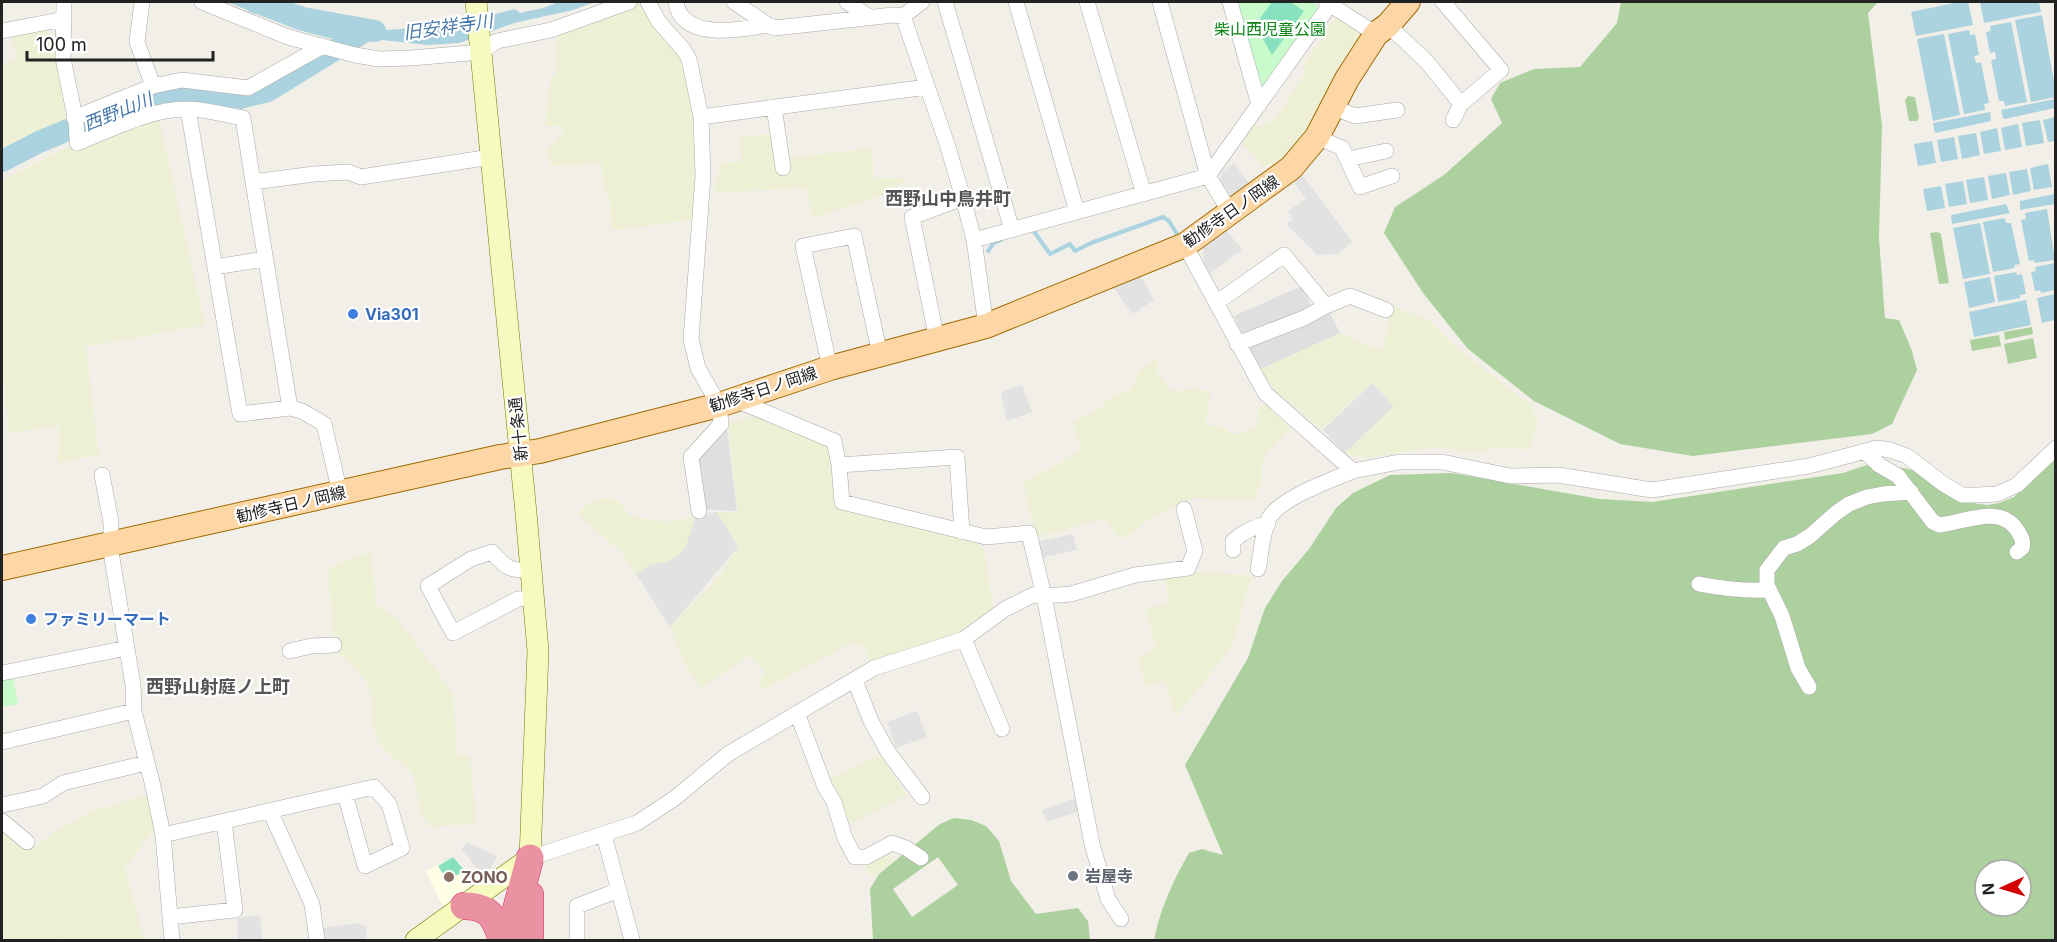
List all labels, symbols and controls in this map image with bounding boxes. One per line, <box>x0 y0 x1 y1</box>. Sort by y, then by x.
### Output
water label: 旧安祥寺川 <box>402 10 496 43</box>
park label: 柴山西児童公園 <box>1214 19 1326 39</box>
scale bar <box>27 24 213 62</box>
text: 100 m <box>36 34 87 55</box>
water label: 西野山川 <box>81 88 157 135</box>
street label: 勧修寺日ノ岡線 <box>1179 171 1283 251</box>
district label: 西野山中鳥井町 <box>885 188 1011 209</box>
place label: Via301 <box>365 304 419 324</box>
marker: Via301 <box>346 307 360 321</box>
street label: 勧修寺日ノ岡線 <box>707 362 819 416</box>
street label: 新十条通 <box>505 396 531 462</box>
street label: 勧修寺日ノ岡線 <box>234 482 348 526</box>
place label: ファミリーマート <box>43 609 171 629</box>
marker: ファミリーマート <box>24 612 38 626</box>
district label: 西野山射庭ノ上町 <box>146 676 290 697</box>
north arrow <box>1973 858 2033 918</box>
place label: 岩屋寺 <box>1085 866 1133 886</box>
place label: ZONO <box>461 867 508 887</box>
marker: 岩屋寺 <box>1066 869 1080 883</box>
marker: ZONO <box>442 870 456 884</box>
text: N <box>1978 882 1998 896</box>

